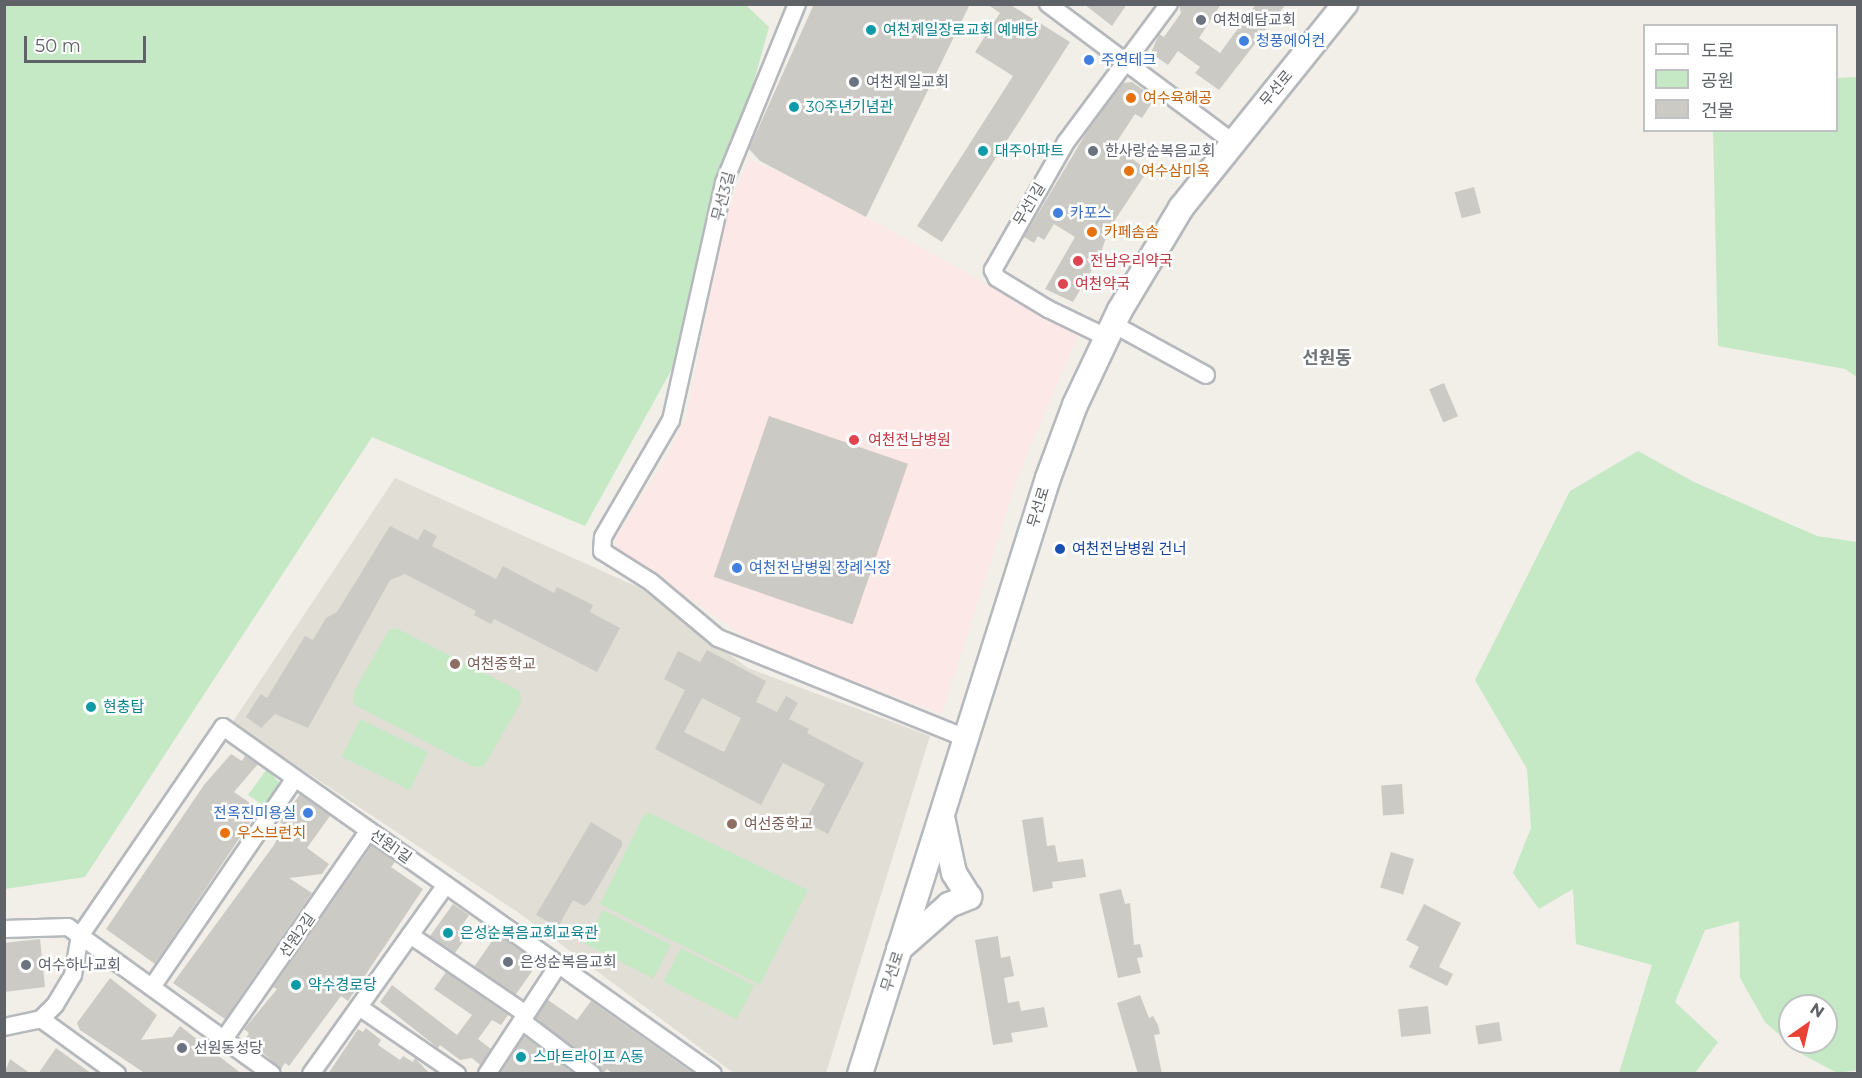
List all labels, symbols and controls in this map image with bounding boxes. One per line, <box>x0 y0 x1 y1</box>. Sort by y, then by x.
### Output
place label: 여천예담교회 <box>1213 11 1296 29</box>
marker: 여천예담교회 <box>1194 13 1208 27</box>
place label: 여천제일장로교회 예배당 <box>883 21 1039 39</box>
marker: 여천제일장로교회 예배당 <box>864 23 878 37</box>
scale bar <box>27 24 148 62</box>
legend <box>1643 24 1838 132</box>
place label: 청풍에어컨 <box>1256 32 1325 50</box>
marker: 청풍에어컨 <box>1237 34 1251 48</box>
text: 50 m <box>35 35 81 57</box>
text: 도로 <box>1701 40 1734 62</box>
place label: 주연테크 <box>1101 51 1156 69</box>
marker: 주연테크 <box>1082 53 1096 67</box>
street label: 무선로 <box>1256 66 1296 110</box>
text: 공원 <box>1701 70 1734 92</box>
place label: 여천제일교회 <box>866 73 949 91</box>
marker: 여천제일교회 <box>847 75 861 89</box>
place label: 여수육해공 <box>1143 89 1212 107</box>
marker: 여수육해공 <box>1124 91 1138 105</box>
place label: 30주년기념관 <box>806 98 893 116</box>
marker: 30주년기념관 <box>787 100 801 114</box>
text: 건물 <box>1701 100 1734 122</box>
place label: 대주아파트 <box>995 142 1064 160</box>
place label: 한사랑순복음교회 <box>1105 142 1215 160</box>
marker: 대주아파트 <box>976 144 990 158</box>
marker: 한사랑순복음교회 <box>1086 144 1100 158</box>
place label: 여수삼미옥 <box>1141 162 1210 180</box>
marker: 여수삼미옥 <box>1122 164 1136 178</box>
street label: 무선3길 <box>708 170 738 222</box>
street label: 무선1길 <box>1009 179 1049 229</box>
place label: 카포스 <box>1070 204 1111 222</box>
marker: 카포스 <box>1051 206 1065 220</box>
place label: 카페솜솜 <box>1104 223 1159 241</box>
marker: 카페솜솜 <box>1085 225 1099 239</box>
place label: 전남우리약국 <box>1090 252 1173 270</box>
marker: 전남우리약국 <box>1071 254 1085 268</box>
place label: 여천약국 <box>1075 275 1130 293</box>
marker: 여천약국 <box>1056 277 1070 291</box>
district label: 선원동 <box>1302 347 1352 369</box>
marker: 여천전남병원 <box>845 431 863 449</box>
place label: 여천전남병원 <box>868 431 951 449</box>
street label: 무선로 <box>1023 485 1053 529</box>
place label: 여천전남병원 건너 <box>1072 540 1186 558</box>
marker: 여천전남병원 건너 <box>1053 542 1067 556</box>
place label: 여천전남병원 장례식장 <box>749 559 891 577</box>
marker: 여천전남병원 장례식장 <box>730 561 744 575</box>
place label: 여천중학교 <box>467 655 536 673</box>
marker: 여천중학교 <box>448 657 462 671</box>
place label: 현충탑 <box>103 698 144 716</box>
marker: 현충탑 <box>84 700 98 714</box>
place label: 전옥진미용실 <box>213 804 296 822</box>
marker: 전옥진미용실 <box>301 806 315 820</box>
place label: 여선중학교 <box>744 815 813 833</box>
marker: 여선중학교 <box>725 817 739 831</box>
place label: 우스브런치 <box>237 824 306 842</box>
street label: 선원1길 <box>367 825 415 867</box>
marker: 우스브런치 <box>218 826 232 840</box>
street label: 선원2길 <box>275 909 319 961</box>
place label: 은성순복음교회교육관 <box>460 924 598 942</box>
marker: 은성순복음교회교육관 <box>441 926 455 940</box>
street label: 무선로 <box>877 949 907 993</box>
place label: 은성순복음교회 <box>520 953 617 971</box>
marker: 은성순복음교회 <box>501 955 515 969</box>
place label: 여수하나교회 <box>38 956 121 974</box>
marker: 여수하나교회 <box>19 958 33 972</box>
place label: 약수경로당 <box>308 976 377 994</box>
marker: 약수경로당 <box>289 978 303 992</box>
north arrow <box>1778 994 1838 1054</box>
text: N <box>1807 999 1828 1022</box>
place label: 선원동성당 <box>194 1039 263 1057</box>
marker: 선원동성당 <box>175 1041 189 1055</box>
place label: 스마트라이프 A동 <box>533 1048 644 1066</box>
marker: 스마트라이프 A동 <box>514 1050 528 1064</box>

